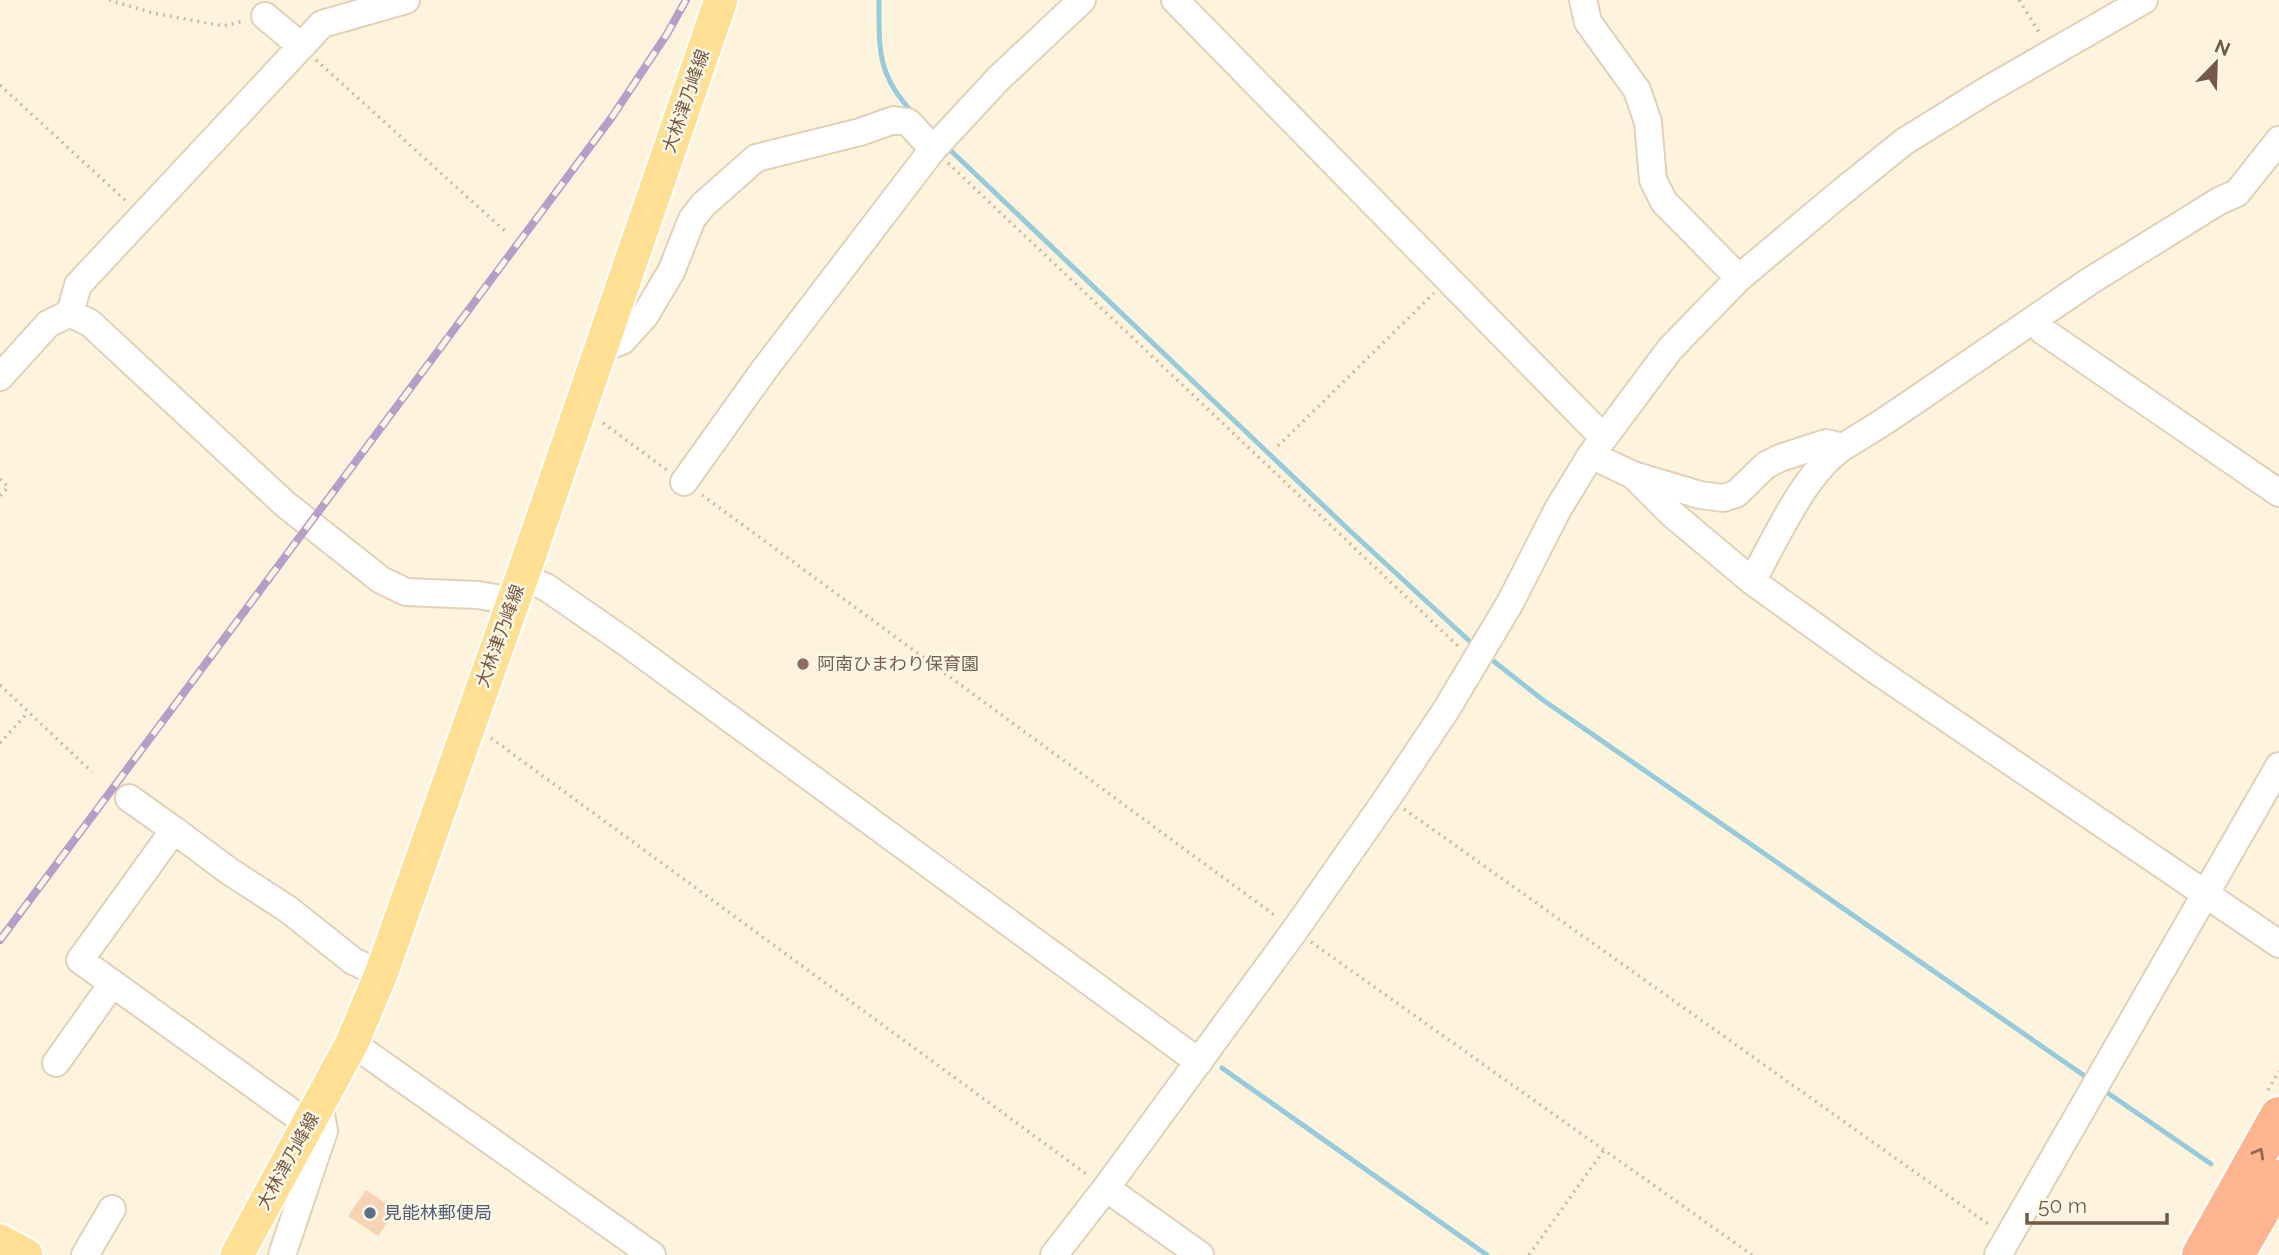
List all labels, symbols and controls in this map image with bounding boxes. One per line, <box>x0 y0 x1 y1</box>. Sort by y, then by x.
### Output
north arrow <box>2181 28 2251 98</box>
text: N <box>2212 34 2234 60</box>
street label: 大林津乃峰線 <box>658 46 713 155</box>
street label: 大林津乃峰線 <box>471 581 528 690</box>
place label: 阿南ひまわり保育園 <box>817 653 979 674</box>
marker: 阿南ひまわり保育園 <box>795 656 811 672</box>
street label: 大林津乃峰線 <box>252 1108 323 1213</box>
one-way arrow <box>2251 1147 2264 1160</box>
scale bar <box>2027 1182 2167 1226</box>
text: 50 m <box>2038 1193 2087 1218</box>
place label: 見能林郵便局 <box>384 1202 492 1223</box>
marker: 見能林郵便局 <box>362 1205 378 1221</box>

